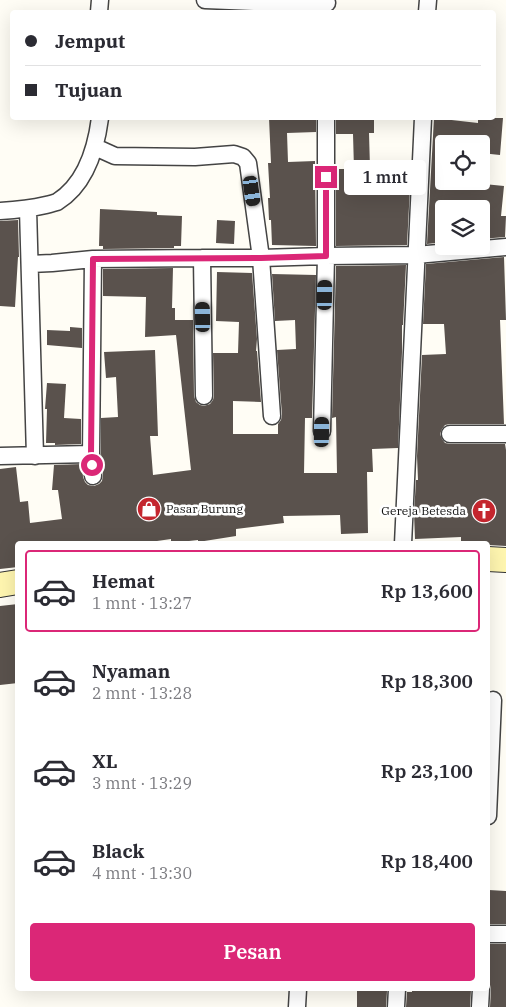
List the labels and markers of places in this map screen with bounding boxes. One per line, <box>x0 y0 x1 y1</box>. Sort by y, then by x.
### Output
shop icon: Pasar Burung <box>136 496 162 522</box>
church icon: Gereja Betesda <box>471 498 497 524</box>
place label: Pasar Burung <box>166 501 243 516</box>
place label: Gereja Betesda <box>381 503 466 518</box>

